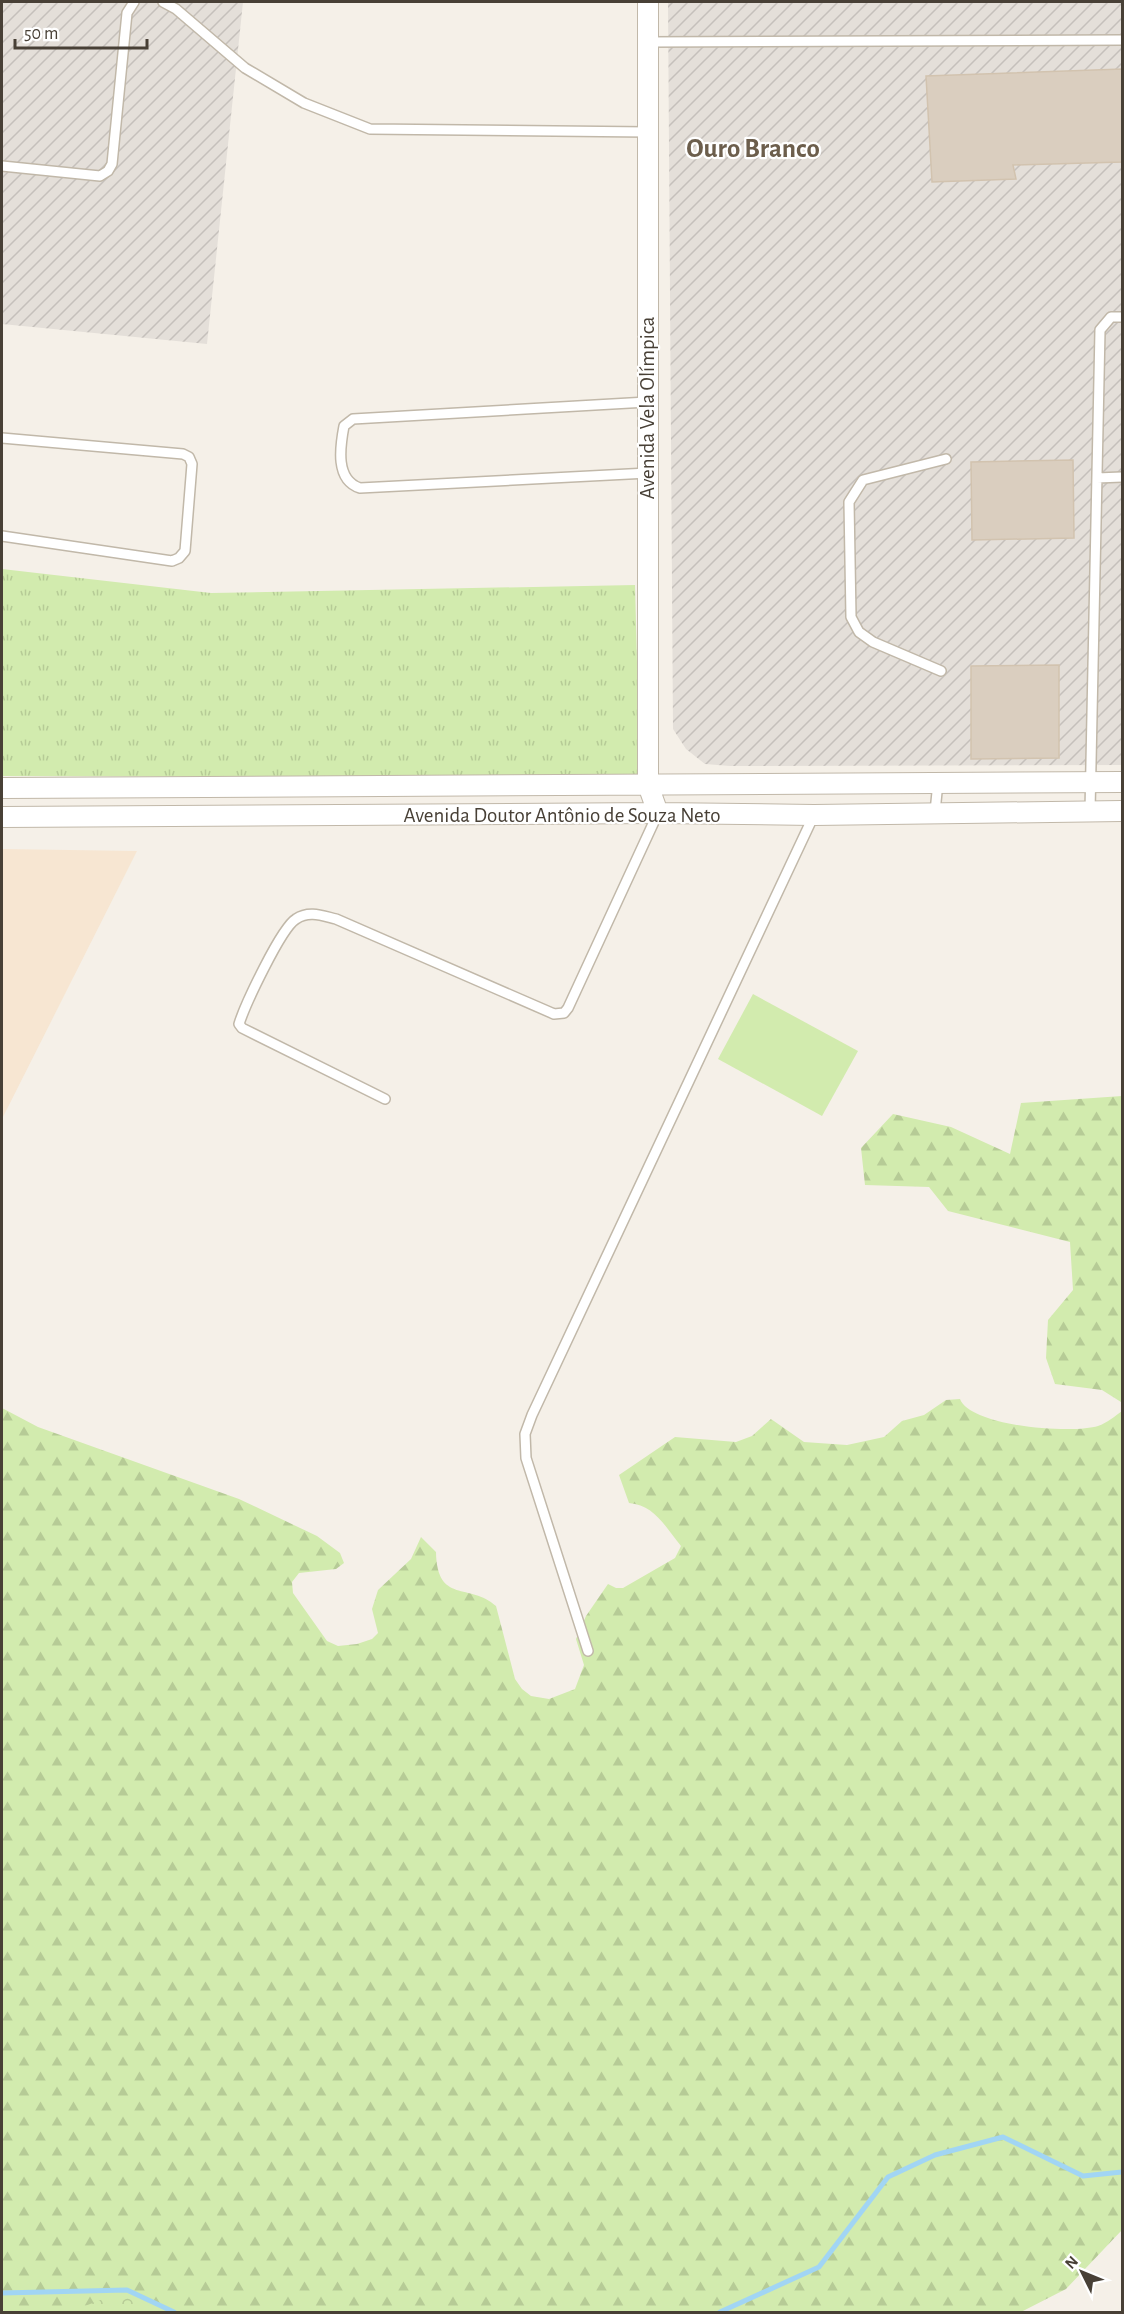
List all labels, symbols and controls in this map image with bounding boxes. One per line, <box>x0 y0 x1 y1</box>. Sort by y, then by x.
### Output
scale bar <box>15 12 147 50</box>
text: 50 m <box>24 25 58 43</box>
district label: Ouro Branco <box>686 135 820 162</box>
street label: Avenida Vela Olímpica <box>637 316 658 499</box>
street label: Avenida Doutor Antônio de Souza Neto <box>404 805 720 826</box>
north arrow <box>1052 2242 1112 2302</box>
text: N <box>1062 2253 1081 2272</box>

